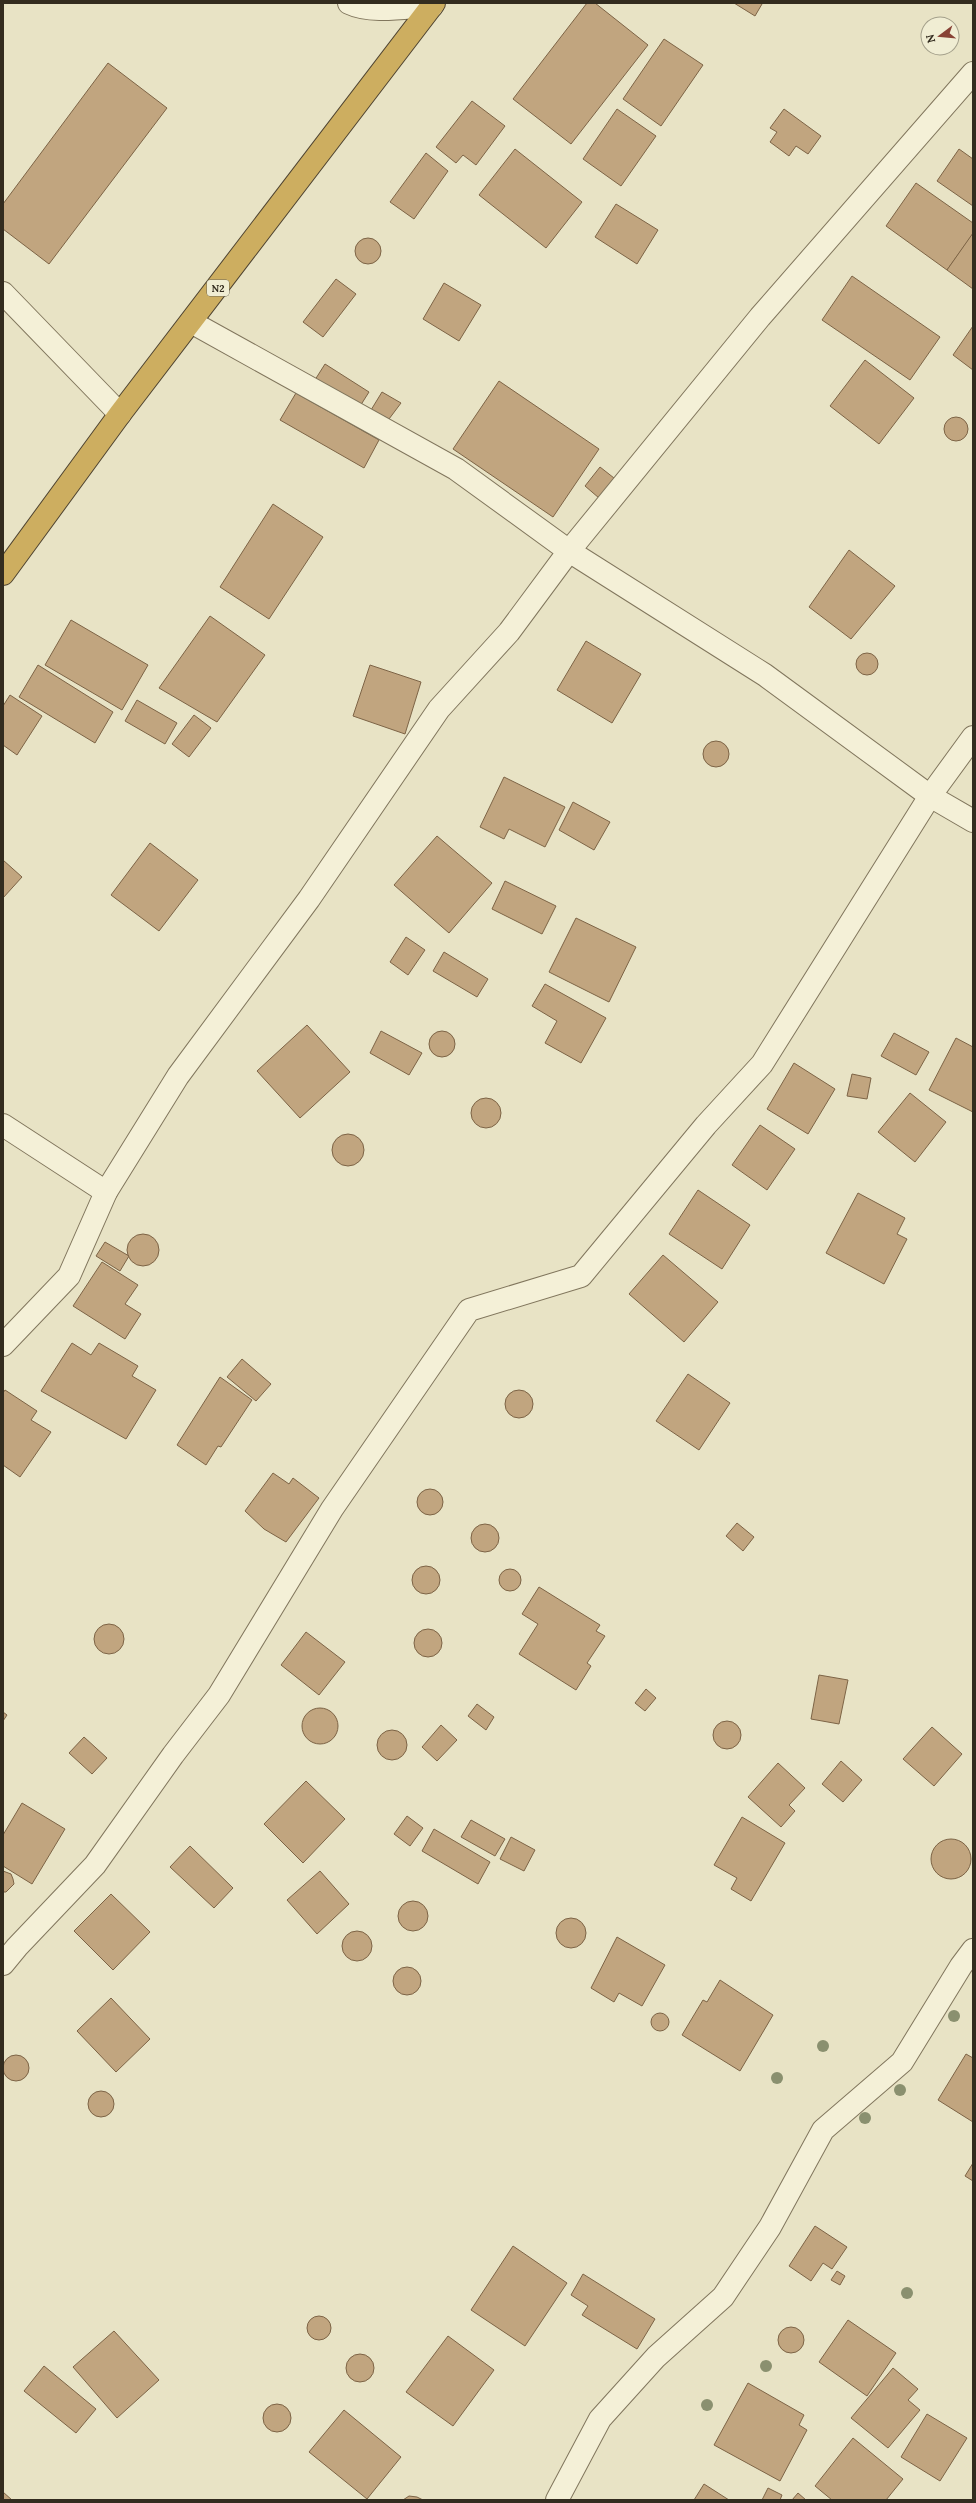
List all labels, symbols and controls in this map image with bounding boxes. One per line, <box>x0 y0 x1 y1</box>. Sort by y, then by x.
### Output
north arrow <box>920 16 960 56</box>
text: N <box>922 32 938 45</box>
road number: N2 <box>207 280 229 296</box>

